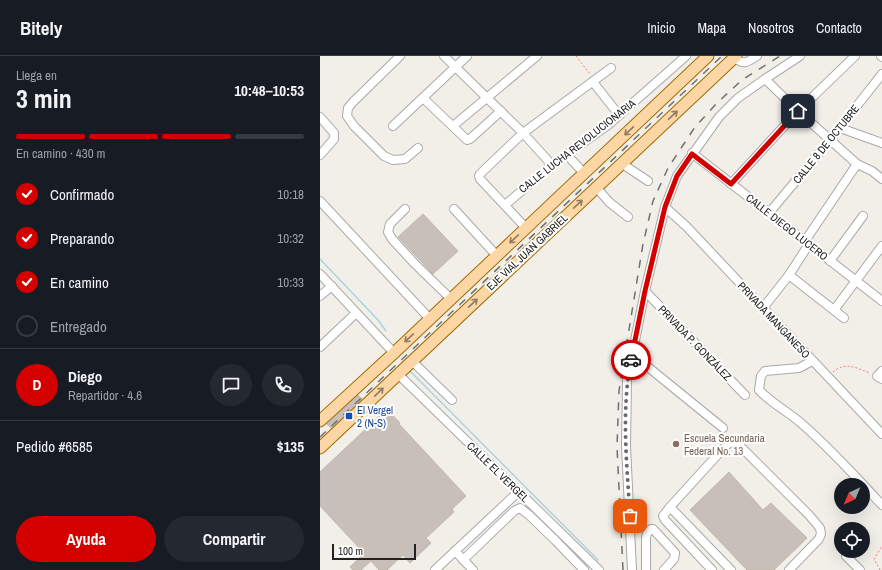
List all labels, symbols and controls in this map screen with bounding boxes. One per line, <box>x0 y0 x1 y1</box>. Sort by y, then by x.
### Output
text: Bitely <box>20 15 62 41</box>
text: Inicio <box>647 19 675 37</box>
text: Mapa <box>697 19 726 37</box>
text: Nosotros <box>748 19 794 37</box>
text: Contacto <box>816 19 862 37</box>
text: Llega en <box>16 67 57 84</box>
text: 10:48–10:53 <box>234 80 304 101</box>
text: 3 min <box>16 81 72 116</box>
pin <box>781 94 815 128</box>
street label: CALLE LUCHA REVOLUCIONARIA <box>516 95 639 196</box>
icon: home <box>787 100 809 122</box>
street label: CALLE 8 DE OCTUBRE <box>790 102 862 186</box>
one-way arrow <box>668 110 678 120</box>
one-way arrow <box>624 126 634 136</box>
text: En camino · 430 m <box>16 145 105 162</box>
icon: check <box>16 183 38 205</box>
text: Confirmado <box>50 184 114 205</box>
text: 10:18 <box>277 186 304 203</box>
street label: CALLE DIEGO LUCERO <box>743 191 831 263</box>
one-way arrow <box>573 199 583 209</box>
street label: EJE VIAL JUAN GABRIEL <box>483 211 571 293</box>
icon: check <box>16 227 38 249</box>
text: Preparando <box>50 228 114 249</box>
text: 10:32 <box>277 230 304 247</box>
one-way arrow <box>509 235 519 244</box>
icon: check <box>16 271 38 293</box>
text: En camino <box>50 272 109 293</box>
text: 10:33 <box>277 274 304 291</box>
street label: PRIVADA MANGANESO <box>735 279 813 361</box>
one-way arrow <box>468 298 478 308</box>
street label: PRIVADA P. GONZÁLEZ <box>655 302 735 384</box>
text: Entregado <box>50 316 107 337</box>
one-way arrow <box>404 333 414 343</box>
courier <box>611 340 651 380</box>
icon: car <box>620 349 642 371</box>
button: chat <box>210 364 252 406</box>
button: phone <box>262 364 304 406</box>
text: Diego <box>68 366 102 387</box>
text: D <box>33 374 41 395</box>
text: Repartidor · 4.6 <box>68 387 142 404</box>
one-way arrow <box>374 387 384 397</box>
place label: El Vergel 2 (N-S) <box>357 403 393 430</box>
marker: El Vergel 2 (N-S) <box>344 411 354 421</box>
place label: Escuela Secundaria Federal No. 13 <box>684 431 765 458</box>
text: Pedido #6585 <box>16 436 93 457</box>
text: $135 <box>277 436 304 457</box>
street label: CALLE EL VERGEL <box>464 439 532 505</box>
marker: Escuela Secundaria Federal No. 13 <box>671 439 681 449</box>
north arrow <box>834 478 870 514</box>
map controls <box>834 478 870 558</box>
pin <box>613 499 647 533</box>
icon: bag <box>619 505 641 527</box>
button: Ayuda <box>16 516 156 562</box>
button: Compartir <box>164 516 304 562</box>
button: locate <box>834 522 870 558</box>
scale bar <box>332 542 416 561</box>
text: 100 m <box>338 544 363 558</box>

